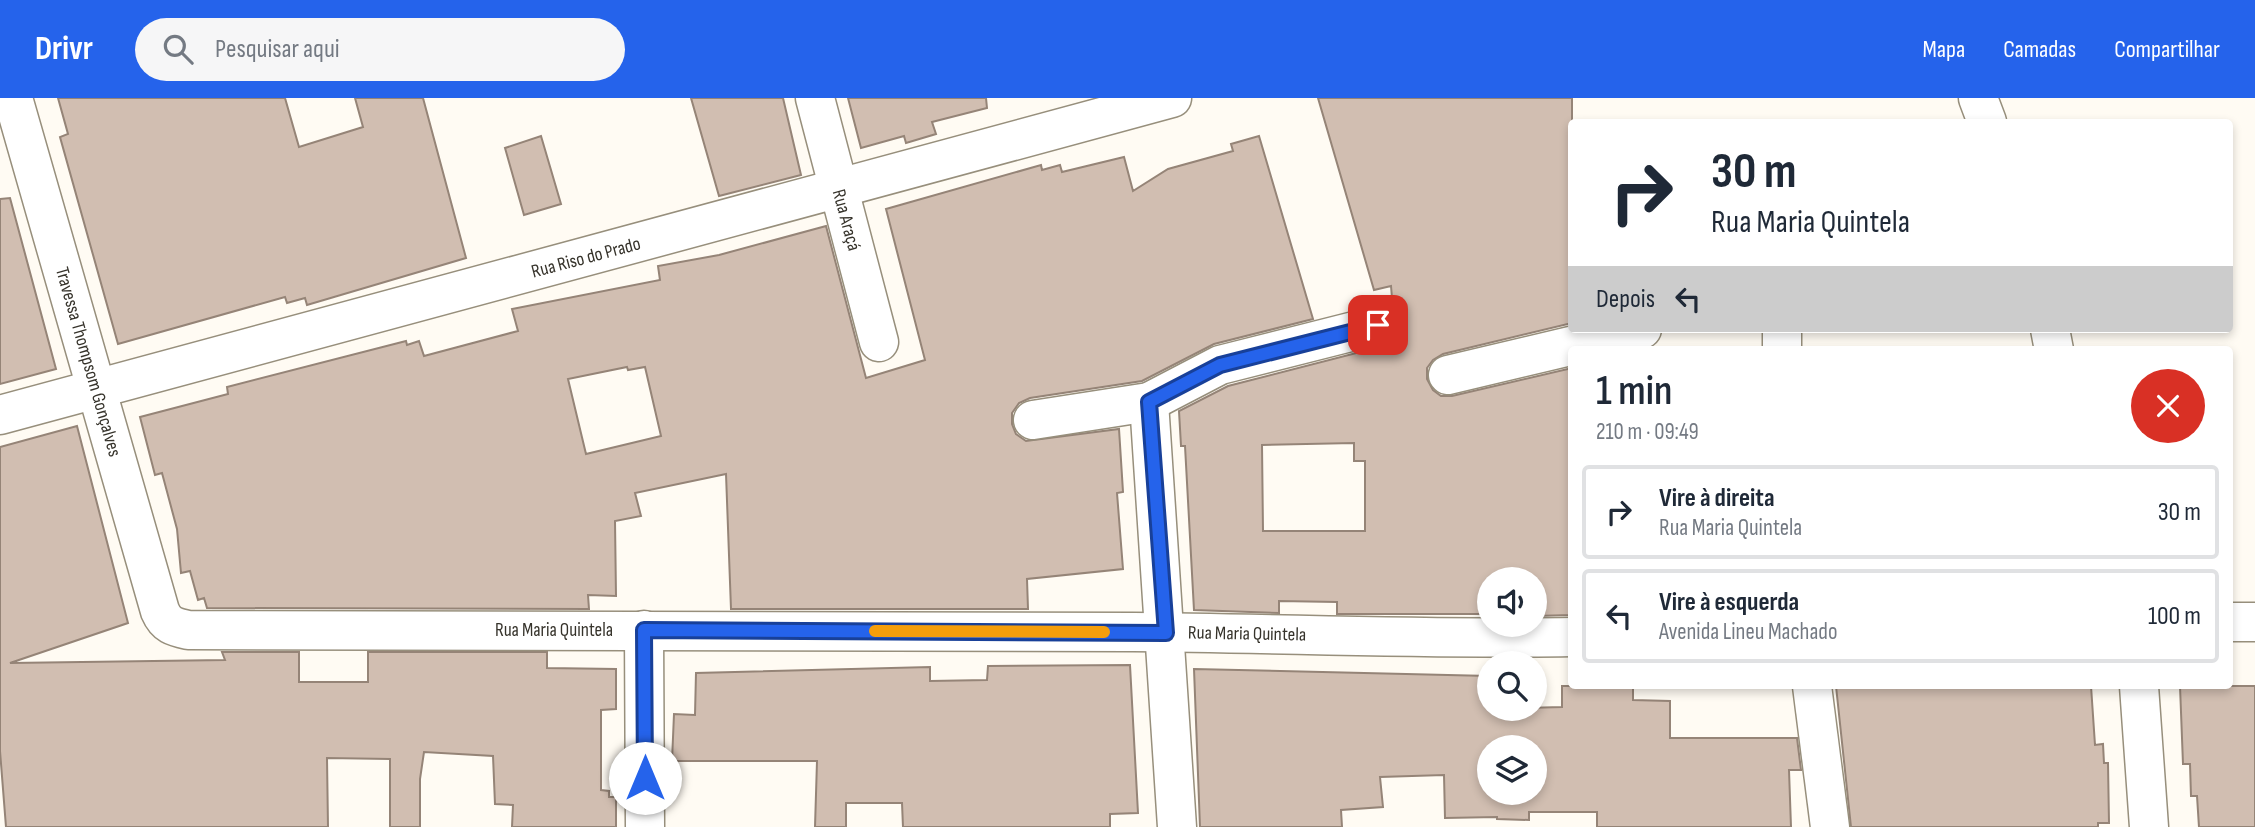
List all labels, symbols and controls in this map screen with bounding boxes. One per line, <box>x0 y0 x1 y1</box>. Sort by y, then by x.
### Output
search box <box>135 18 625 81</box>
text: Drivr <box>35 29 93 69</box>
icon: search <box>159 30 197 68</box>
text: Pesquisar aqui <box>215 34 340 65</box>
text: Mapa <box>1923 35 1965 64</box>
text: Camadas <box>2003 35 2076 64</box>
text: Compartilhar <box>2114 35 2220 64</box>
text: 30 m <box>1711 143 1796 202</box>
icon: right <box>1596 147 1687 238</box>
street label: Rua Araçá <box>827 187 865 253</box>
text: Rua Maria Quintela <box>1711 203 1910 242</box>
street label: Rua Riso do Prado <box>529 232 643 284</box>
street label: Travessa Thompsom Gonçalves <box>50 265 126 460</box>
icon: left <box>1669 280 1707 318</box>
text: Depois <box>1596 284 1655 315</box>
pin <box>1348 295 1408 355</box>
icon: arrive <box>1359 306 1397 344</box>
text: 1 min <box>1596 366 1672 417</box>
button: close <box>2131 369 2205 443</box>
text: 210 m · 09:49 <box>1596 418 1699 446</box>
text: Vire à direita <box>1659 483 1775 514</box>
icon: right <box>1600 493 1638 531</box>
text: 30 m <box>2158 497 2201 528</box>
text: Rua Maria Quintela <box>1659 514 1802 542</box>
map controls <box>1477 567 1547 805</box>
button: sound <box>1477 567 1547 637</box>
text: Vire à esquerda <box>1659 587 1799 618</box>
icon: left <box>1600 597 1638 635</box>
text: 100 m <box>2148 601 2201 632</box>
text: Avenida Lineu Machado <box>1659 618 1837 646</box>
street label: Rua Maria Quintela <box>495 619 613 642</box>
street label: Rua Maria Quintela <box>1188 621 1306 647</box>
button: search <box>1477 651 1547 721</box>
button: layers <box>1477 735 1547 805</box>
position arrow <box>608 741 682 815</box>

